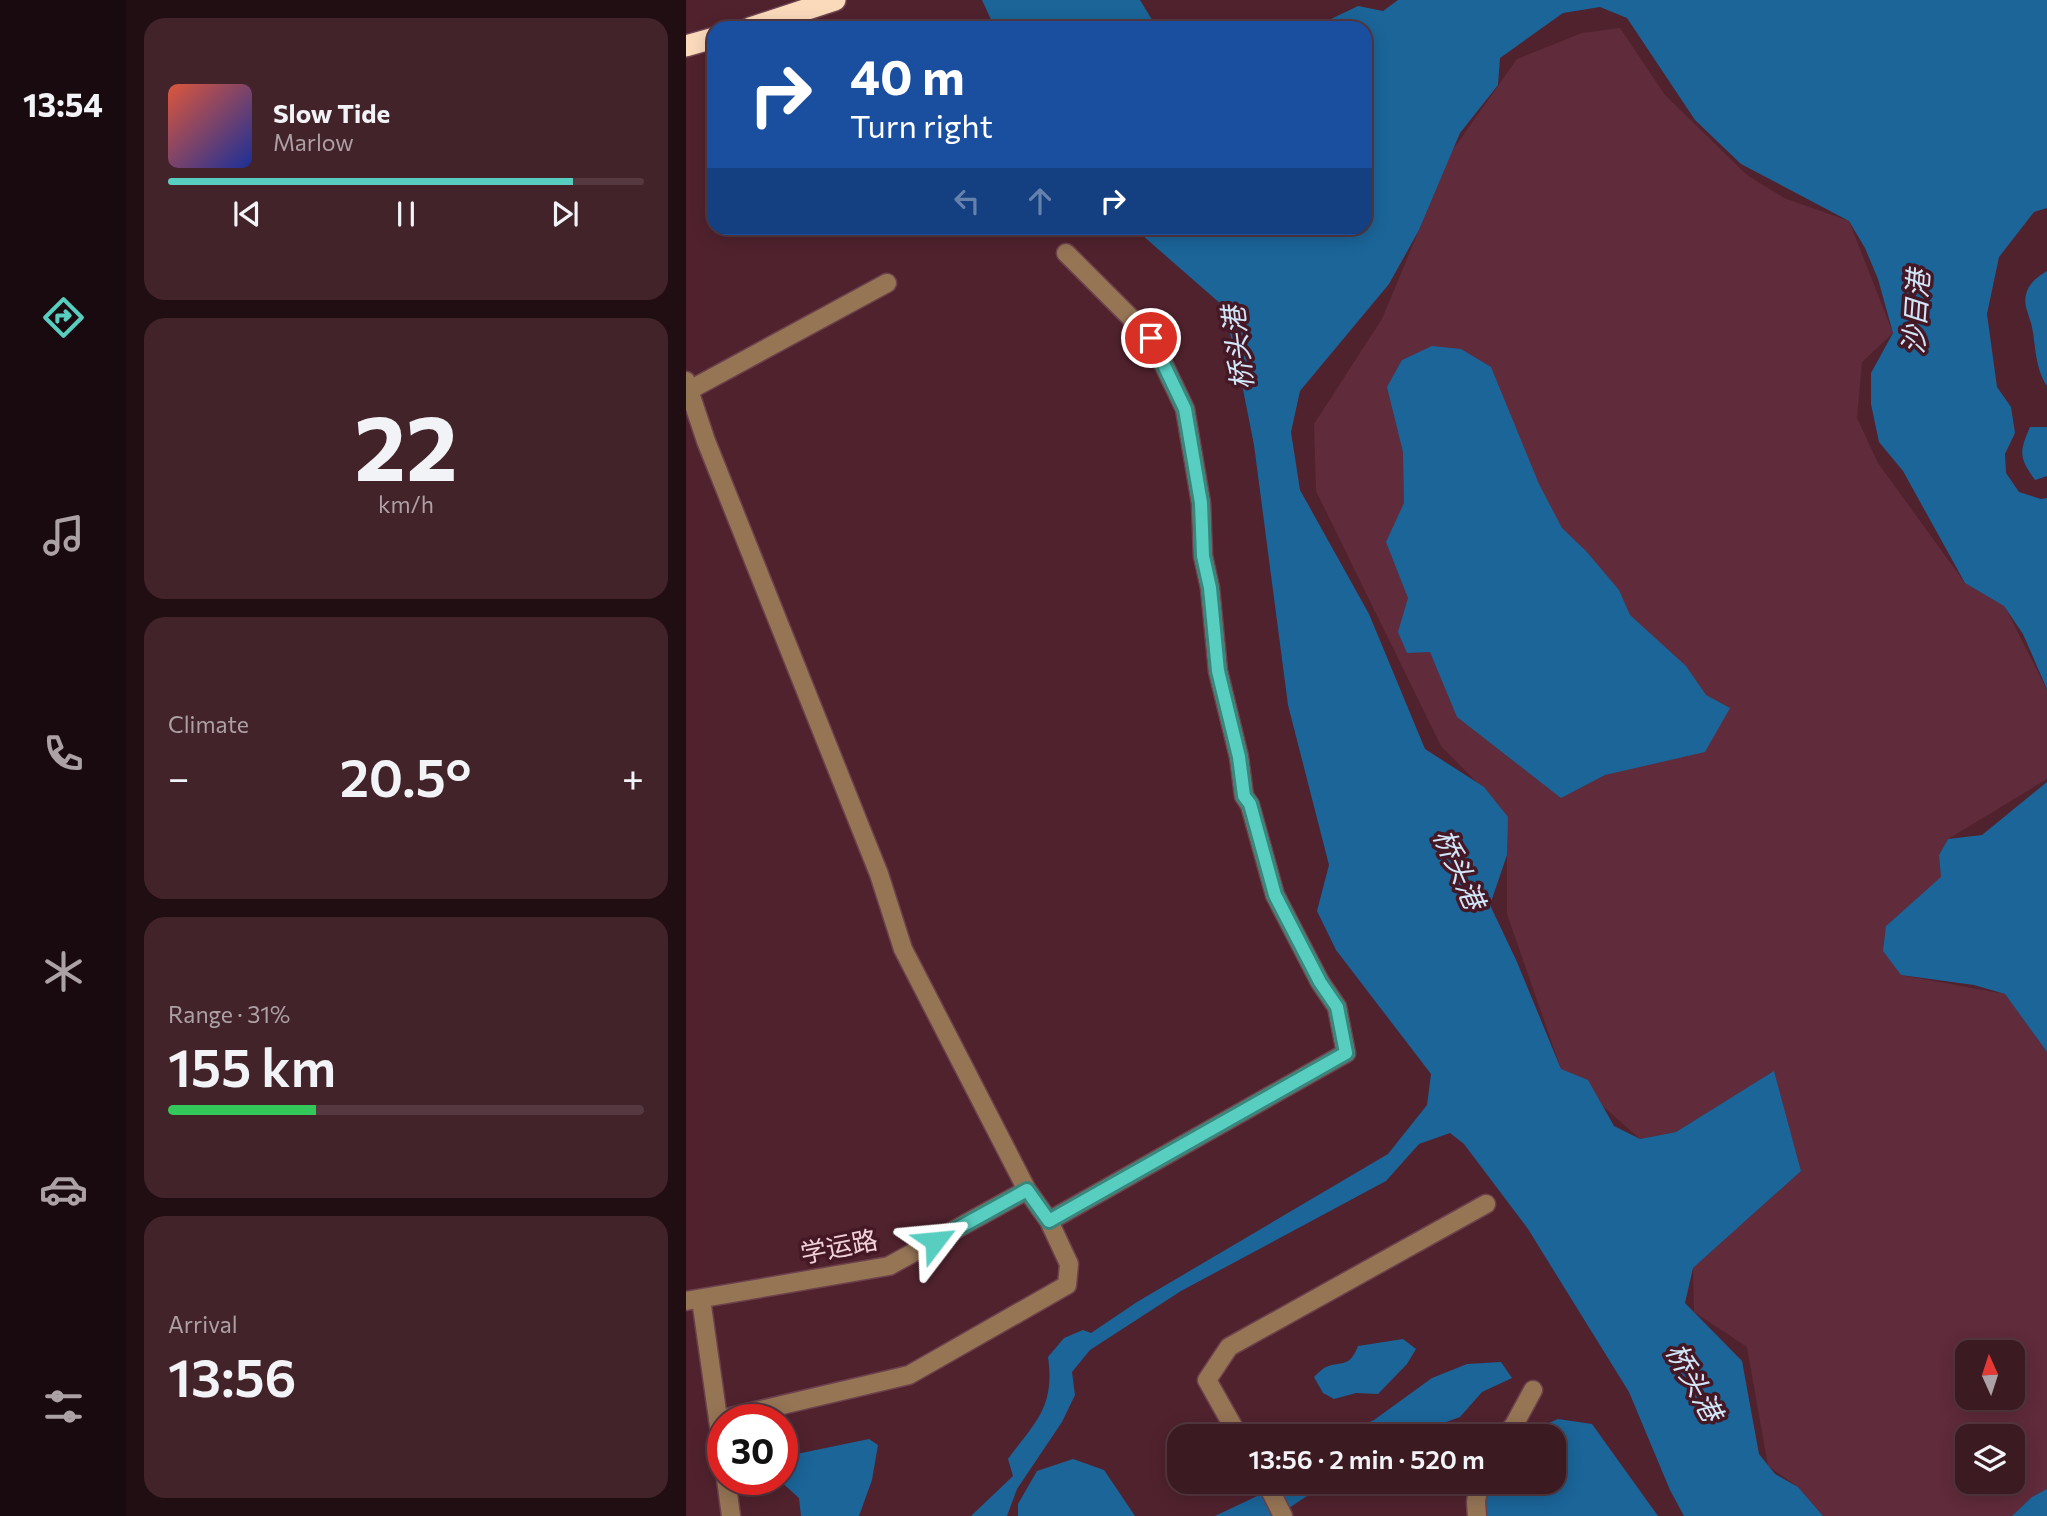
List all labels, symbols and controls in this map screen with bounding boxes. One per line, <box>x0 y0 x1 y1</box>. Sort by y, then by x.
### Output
text: 40 m <box>850 45 965 105</box>
icon: right <box>735 49 826 140</box>
text: 13:54 <box>23 84 103 124</box>
text: Slow Tide <box>273 97 390 128</box>
text: Turn right <box>850 105 993 145</box>
text: Marlow <box>273 128 354 156</box>
icon: left <box>948 182 986 220</box>
icon: ahead <box>1021 182 1059 220</box>
icon: right <box>1094 182 1132 220</box>
icon: previous <box>228 195 266 233</box>
icon: pause <box>387 195 425 233</box>
icon: next <box>546 195 584 233</box>
water label: 沙目港 <box>1895 265 1935 355</box>
icon: directions <box>39 293 88 342</box>
water label: 桥头港 <box>1215 300 1259 392</box>
pin <box>1121 308 1181 368</box>
icon: arrive <box>1132 319 1170 357</box>
text: 22 <box>354 388 458 500</box>
text: km/h <box>378 490 434 518</box>
icon: music <box>39 511 88 560</box>
text: Climate <box>168 710 249 738</box>
icon: phone <box>39 729 88 778</box>
text: 20.5° <box>340 744 471 808</box>
text: − <box>168 753 190 800</box>
text: + <box>622 753 644 800</box>
water label: 桥头港 <box>1427 823 1494 918</box>
icon: climate <box>39 947 88 996</box>
text: Range · 31% <box>168 1000 290 1028</box>
text: 155 km <box>168 1034 336 1098</box>
icon: car <box>39 1165 88 1214</box>
position arrow <box>898 1204 972 1278</box>
street label: 学运路 <box>797 1223 880 1268</box>
text: Arrival <box>168 1310 238 1338</box>
water label: 桥头港 <box>1660 1337 1732 1430</box>
north arrow <box>1955 1340 2025 1410</box>
map controls <box>1955 1340 2025 1494</box>
text: 13:56 <box>168 1344 297 1408</box>
icon: filters <box>39 1382 88 1431</box>
speed limit sign: 30 <box>707 1404 798 1495</box>
button: layers <box>1955 1424 2025 1494</box>
text: 13:56 · 2 min · 520 m <box>1248 1443 1485 1474</box>

